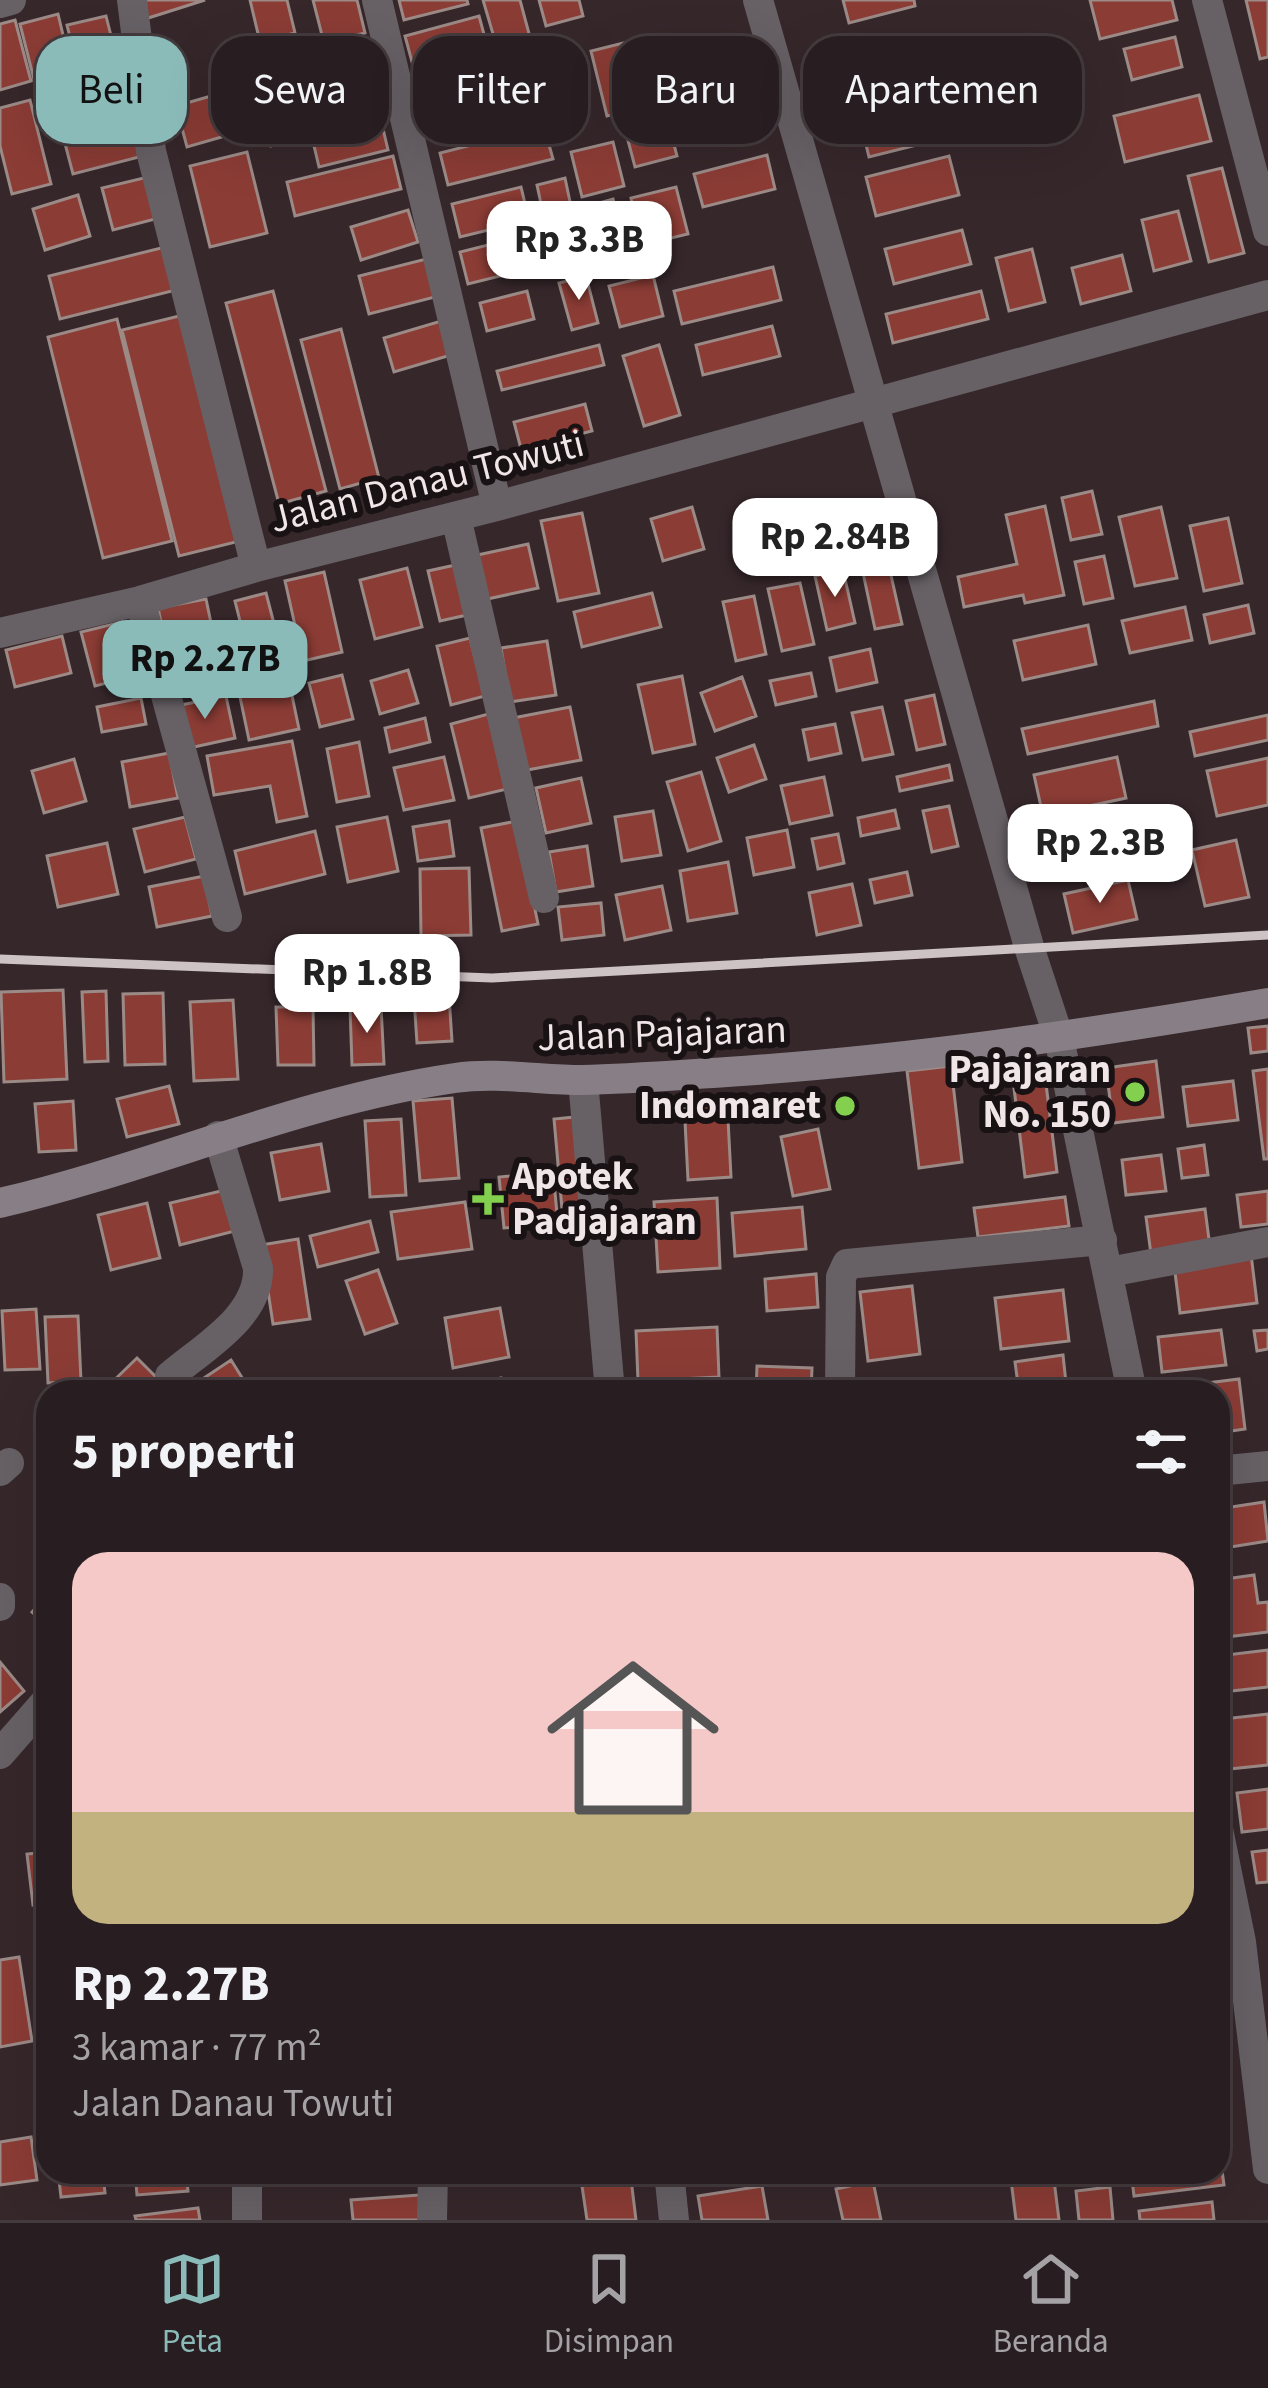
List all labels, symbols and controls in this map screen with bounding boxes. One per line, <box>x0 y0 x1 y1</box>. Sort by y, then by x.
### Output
chip: Beli <box>36 36 187 144</box>
chip: Sewa <box>211 36 389 144</box>
chip: Filter <box>413 36 588 144</box>
chip: Baru <box>612 36 779 144</box>
chip: Apartemen <box>803 36 1082 144</box>
pin: Rp 3.3B <box>468 201 690 303</box>
text: Rp 3.3B <box>514 212 644 268</box>
street label: Jalan Danau Towuti <box>264 416 590 548</box>
pin: Rp 2.84B <box>711 498 959 600</box>
text: Rp 2.84B <box>759 509 911 565</box>
pin: Rp 2.27B <box>81 620 329 722</box>
text: Rp 2.27B <box>129 631 281 687</box>
pin: Rp 2.3B <box>989 804 1211 906</box>
text: Rp 2.3B <box>1035 815 1165 871</box>
pin: Rp 1.8B <box>256 934 478 1036</box>
text: Rp 1.8B <box>302 945 432 1001</box>
street label: Jalan Pajajaran <box>536 1002 788 1066</box>
place label: Pajajaran No. 150 <box>948 1042 1111 1143</box>
place label: Indomaret <box>639 1078 821 1134</box>
marker: Pajajaran No. 150 <box>1122 1079 1148 1105</box>
marker: Indomaret <box>832 1093 858 1119</box>
place label: Apotek Padjajaran <box>511 1149 697 1250</box>
marker: Apotek Padjajaran <box>475 1186 501 1212</box>
text: 5 properti <box>72 1416 296 1488</box>
icon: filters <box>1128 1419 1194 1485</box>
icon: home <box>525 1630 741 1846</box>
text: Rp 2.27B <box>72 1948 270 2020</box>
text: 3 kamar · 77 m² <box>72 2020 322 2076</box>
text: Jalan Danau Towuti <box>72 2076 394 2132</box>
tab: Peta <box>159 2246 225 2365</box>
tab: Disimpan <box>544 2246 674 2365</box>
tab: Beranda <box>993 2246 1109 2365</box>

